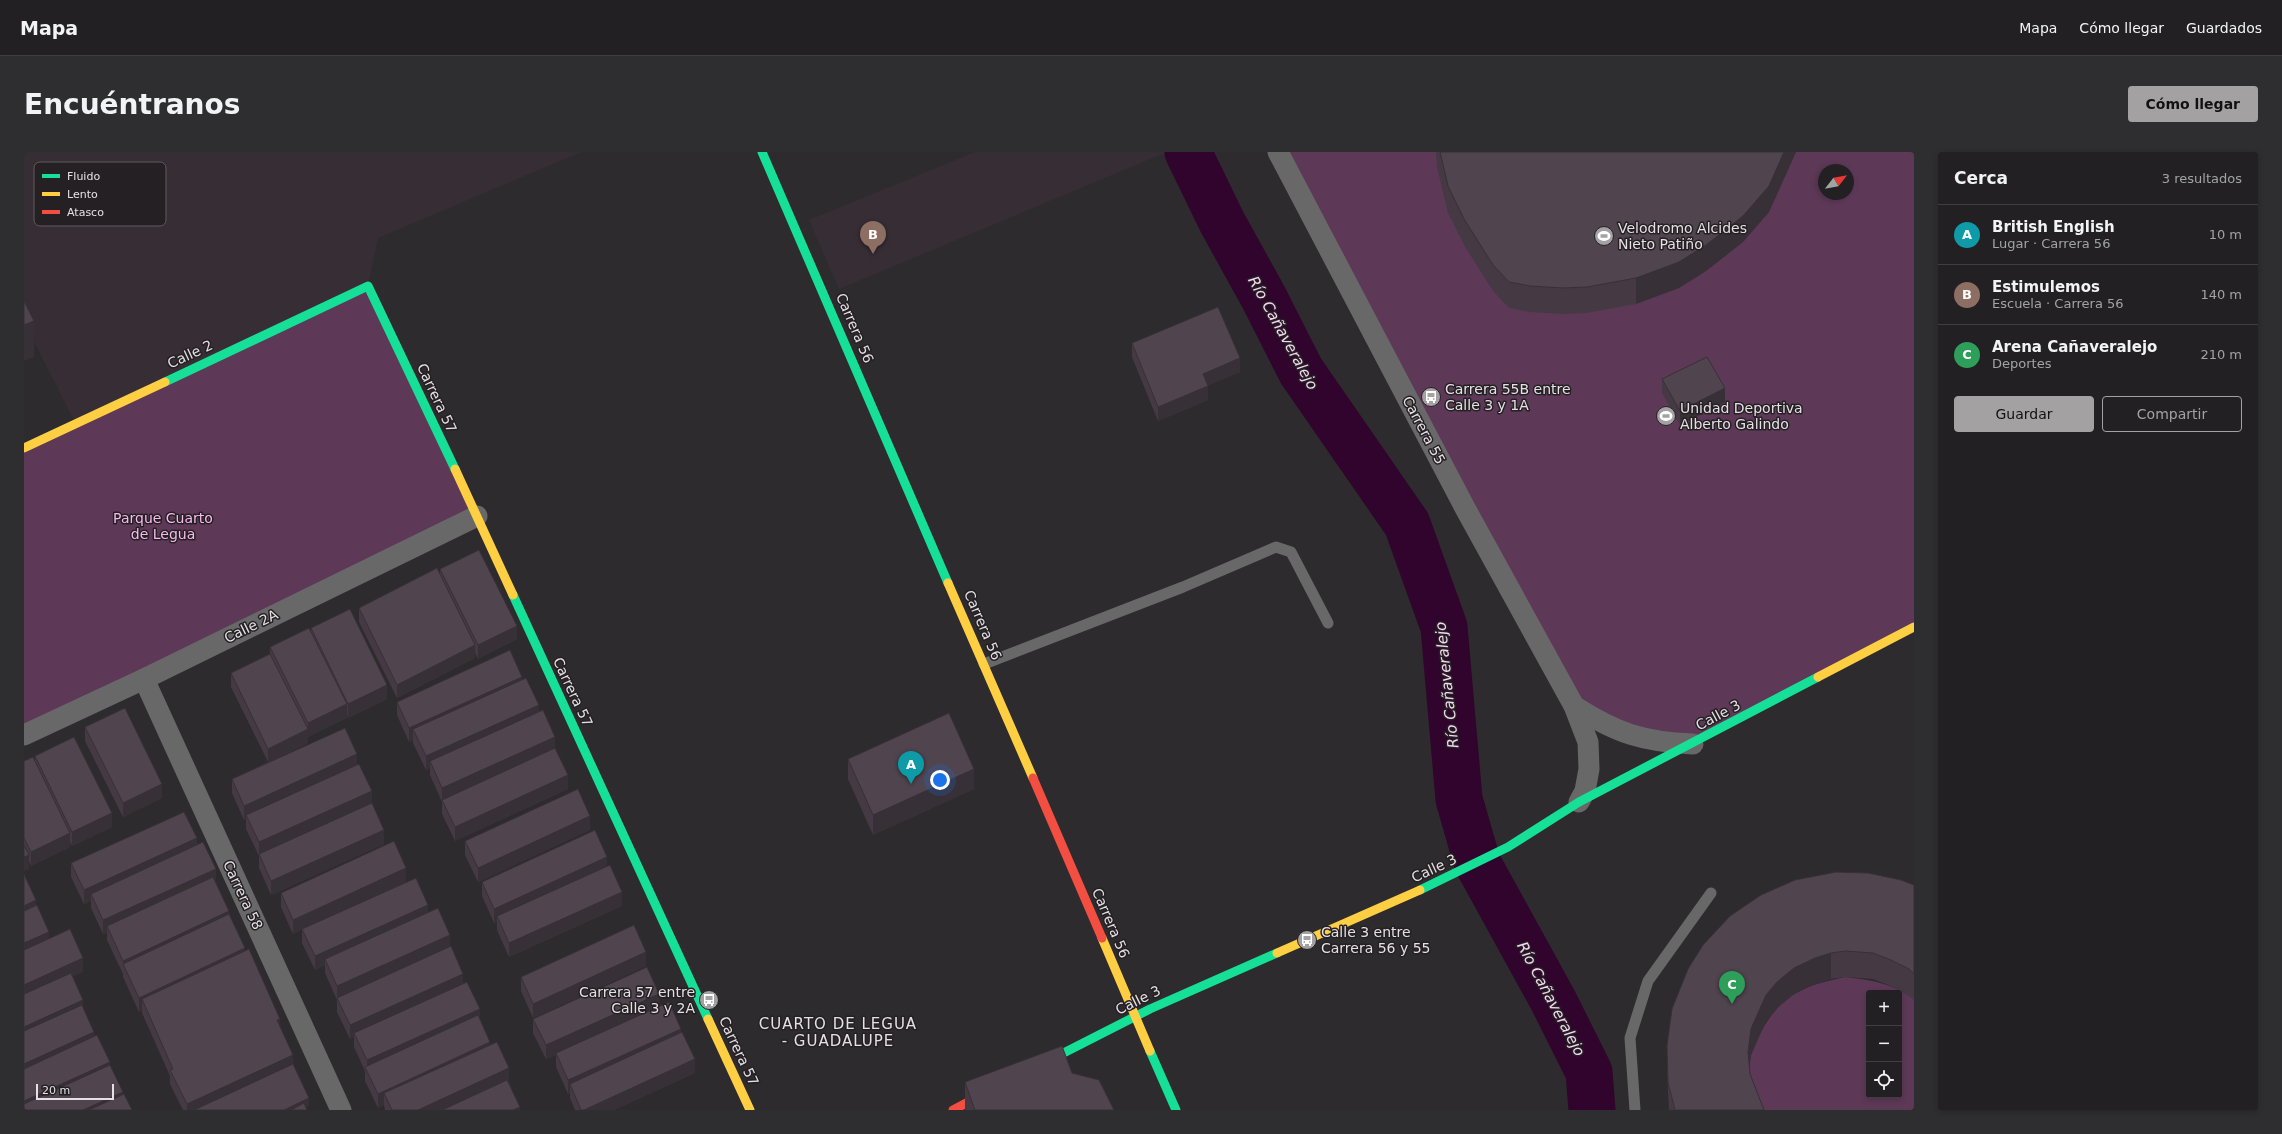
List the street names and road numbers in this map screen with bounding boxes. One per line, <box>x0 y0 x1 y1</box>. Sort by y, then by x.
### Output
street label: Carrera 56 <box>833 291 877 366</box>
street label: Calle 2 <box>165 337 215 371</box>
street label: Carrera 57 <box>414 361 460 435</box>
street label: Carrera 55 <box>1399 393 1449 467</box>
street label: Carrera 56 <box>961 588 1005 663</box>
street label: Calle 2A <box>222 606 281 646</box>
street label: Carrera 57 <box>550 655 596 729</box>
street label: Calle 3 <box>1693 697 1743 733</box>
street label: Calle 3 <box>1409 851 1459 885</box>
street label: Carrera 58 <box>220 858 266 932</box>
street label: Carrera 56 <box>1089 886 1133 961</box>
street label: Calle 3 <box>1113 982 1163 1018</box>
street label: Carrera 57 <box>716 1014 762 1088</box>

